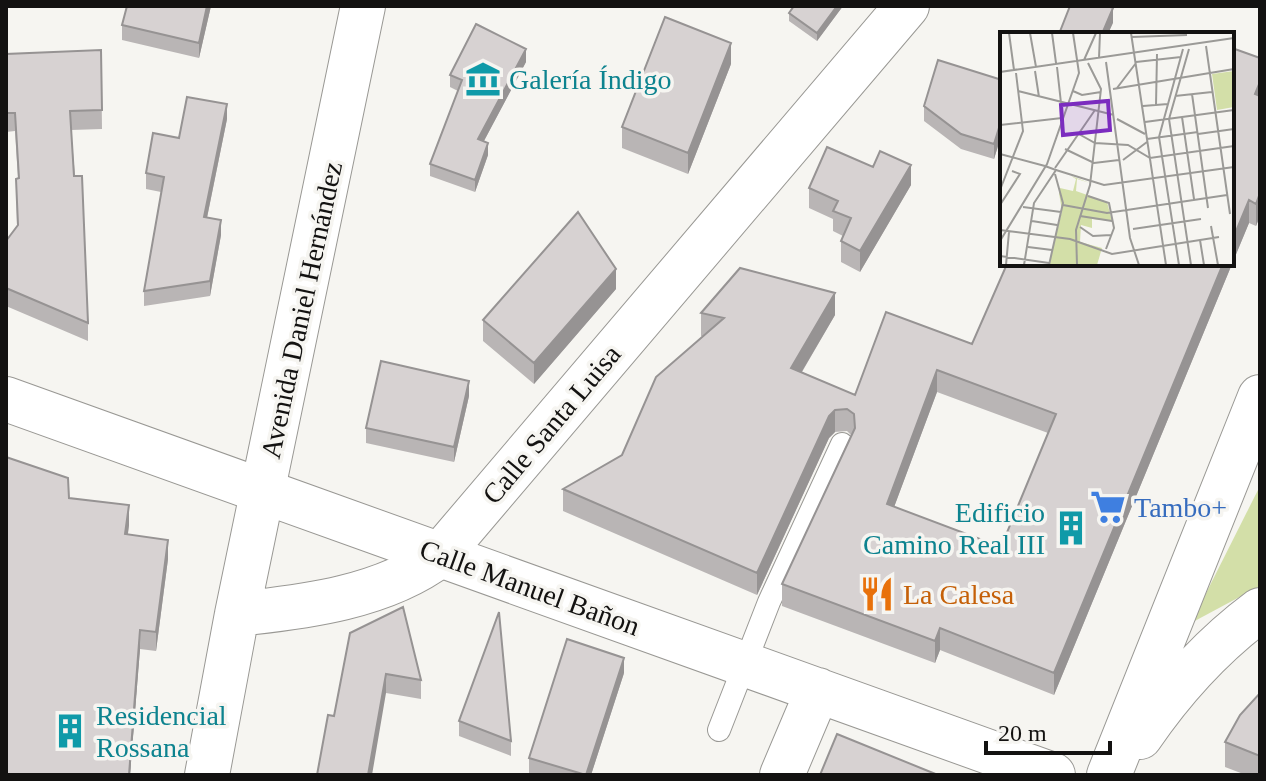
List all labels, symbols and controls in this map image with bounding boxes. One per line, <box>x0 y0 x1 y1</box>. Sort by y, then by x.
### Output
inset map <box>1000 32 1234 266</box>
museum icon: Galería Índigo <box>464 60 502 98</box>
place label: Galería Índigo <box>509 64 672 95</box>
street label: Avenida Daniel Hernández <box>255 159 348 461</box>
street label: Calle Santa Luisa <box>476 338 627 510</box>
supermarket icon: Tambo+ <box>1089 488 1127 526</box>
place label: Tambo+ <box>1134 492 1227 523</box>
place label: Edificio Camino Real III <box>863 497 1045 560</box>
building icon: Edificio Camino Real III <box>1052 509 1090 547</box>
street label: Calle Manuel Bañon <box>416 533 644 642</box>
restaurant icon: La Calesa <box>858 575 896 613</box>
place label: La Calesa <box>903 579 1015 610</box>
place label: Residencial Rossana <box>96 700 227 763</box>
scale bar <box>986 705 1110 755</box>
building icon: Residencial Rossana <box>51 712 89 750</box>
text: 20 m <box>998 720 1047 746</box>

